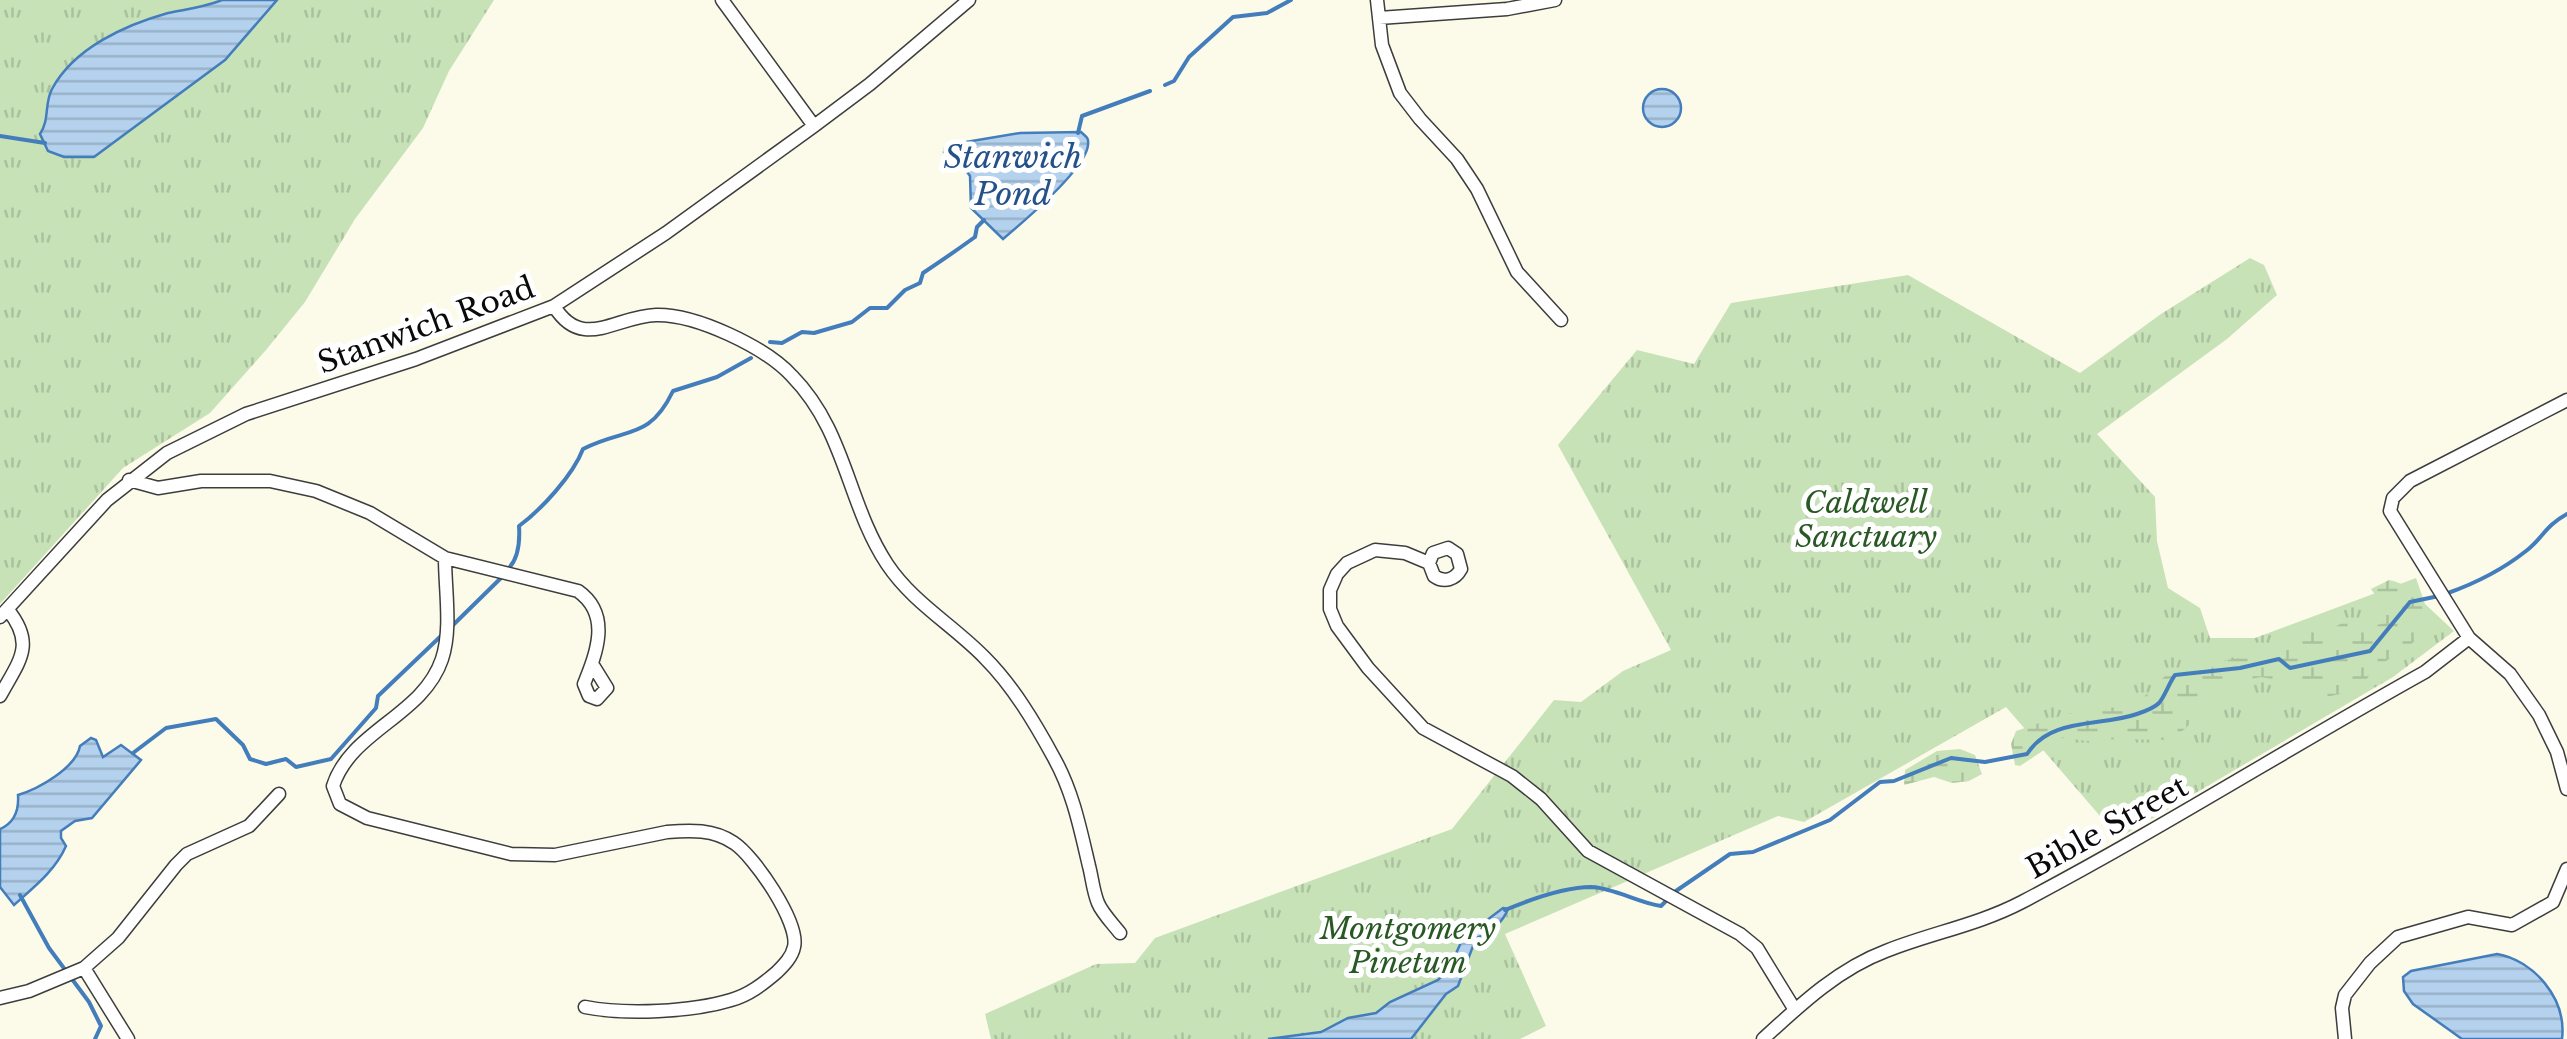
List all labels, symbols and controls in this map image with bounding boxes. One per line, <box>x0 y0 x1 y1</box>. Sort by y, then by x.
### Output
water label: Stanwich Pond <box>944 137 1082 214</box>
street label: Stanwich Road <box>312 269 540 381</box>
park label: Caldwell Sanctuary <box>1795 484 1938 555</box>
street label: Bible Street <box>2020 767 2195 886</box>
park label: Montgomery Pinetum <box>1319 910 1497 981</box>

